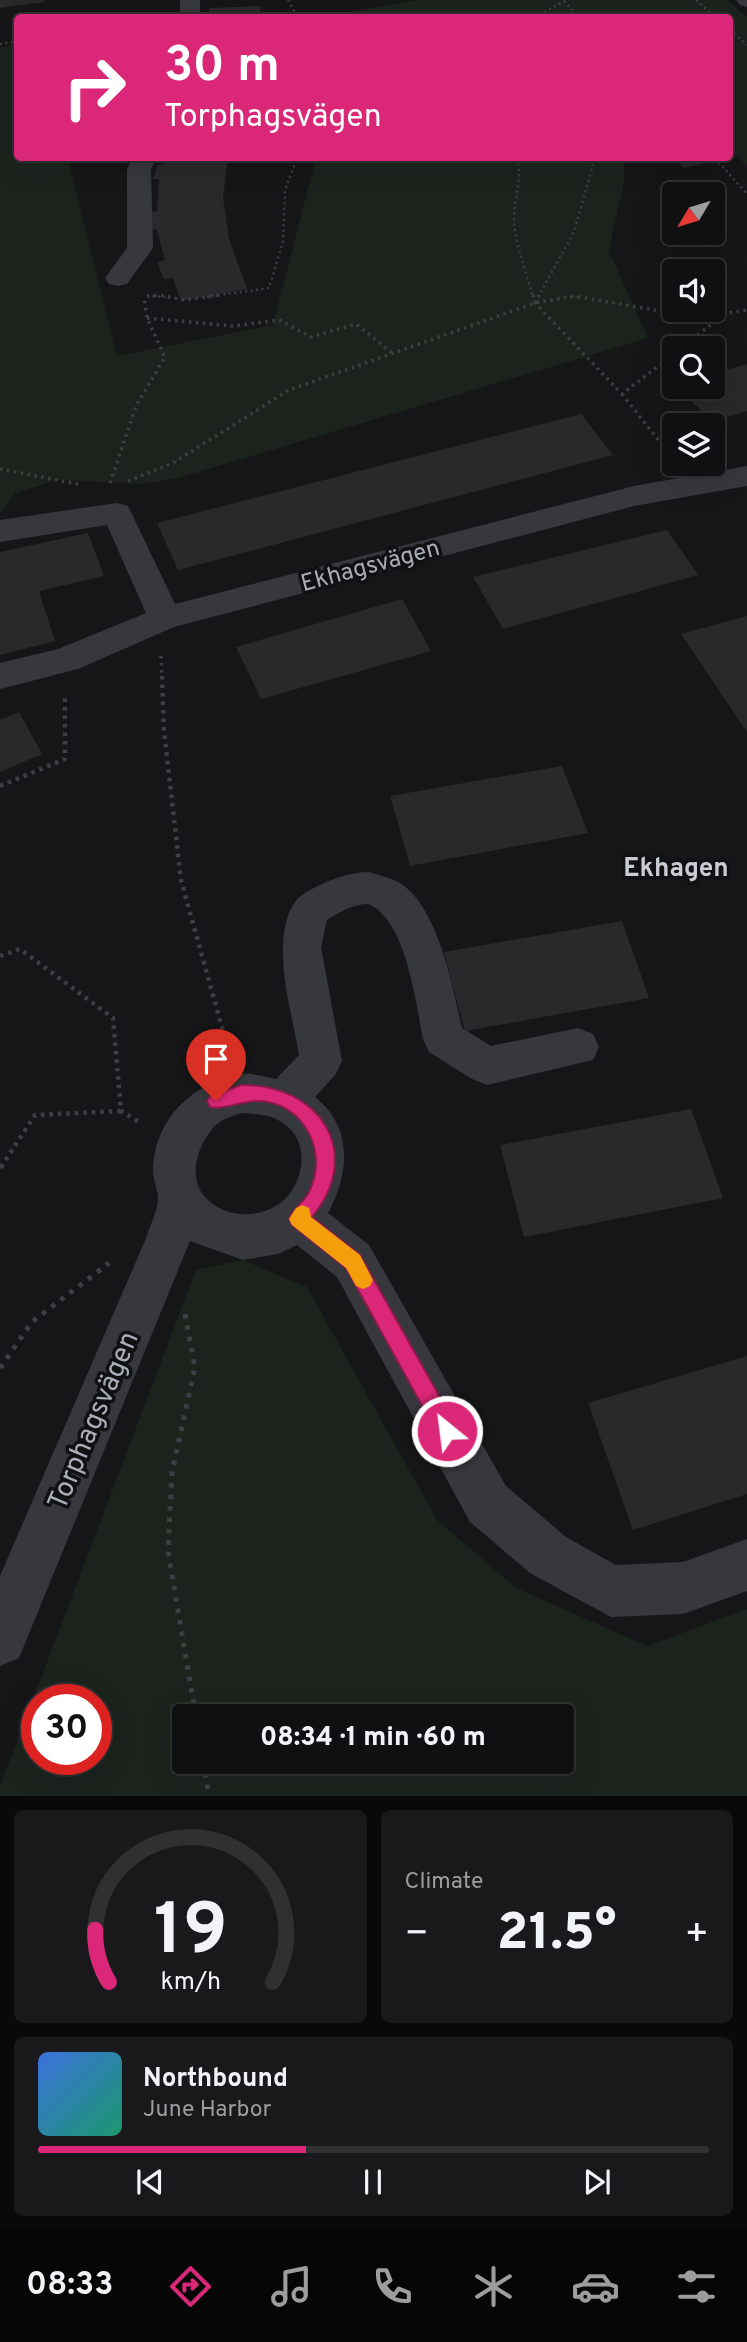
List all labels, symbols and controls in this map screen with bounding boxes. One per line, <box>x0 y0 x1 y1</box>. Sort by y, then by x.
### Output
text: 30 m <box>164 37 280 99</box>
icon: right <box>49 42 140 133</box>
text: Torphagsvägen <box>164 98 382 138</box>
north arrow <box>662 182 724 245</box>
map controls <box>662 182 725 476</box>
button: sound <box>662 259 725 322</box>
button: search <box>662 336 725 399</box>
button: layers <box>662 413 725 476</box>
street label: Ekhagsvägen <box>298 534 443 600</box>
district label: Ekhagen <box>623 853 729 886</box>
pin <box>186 1029 246 1101</box>
icon: arrive <box>197 1040 235 1078</box>
street label: Torphagsvägen <box>41 1326 149 1516</box>
position arrow <box>410 1394 484 1468</box>
speed limit sign: 30 <box>21 1684 112 1775</box>
text: 08:34 · 1 min · 60 m <box>260 1722 486 1755</box>
text: Climate <box>405 1868 483 1897</box>
text: 19 <box>153 1889 227 1981</box>
text: 21.5° <box>497 1902 617 1968</box>
text: − <box>405 1911 429 1960</box>
text: + <box>684 1911 709 1960</box>
text: km/h <box>160 1967 221 1999</box>
text: Northbound <box>143 2063 288 2096</box>
text: June Harbor <box>143 2096 271 2125</box>
icon: previous <box>131 2163 169 2201</box>
icon: pause <box>354 2163 392 2201</box>
icon: next <box>578 2163 616 2201</box>
icon: directions <box>166 2262 215 2311</box>
icon: music <box>267 2262 316 2311</box>
icon: phone <box>368 2262 417 2311</box>
icon: climate <box>469 2262 518 2311</box>
icon: car <box>571 2262 620 2311</box>
icon: filters <box>672 2262 721 2311</box>
text: 08:33 <box>26 2266 113 2306</box>

